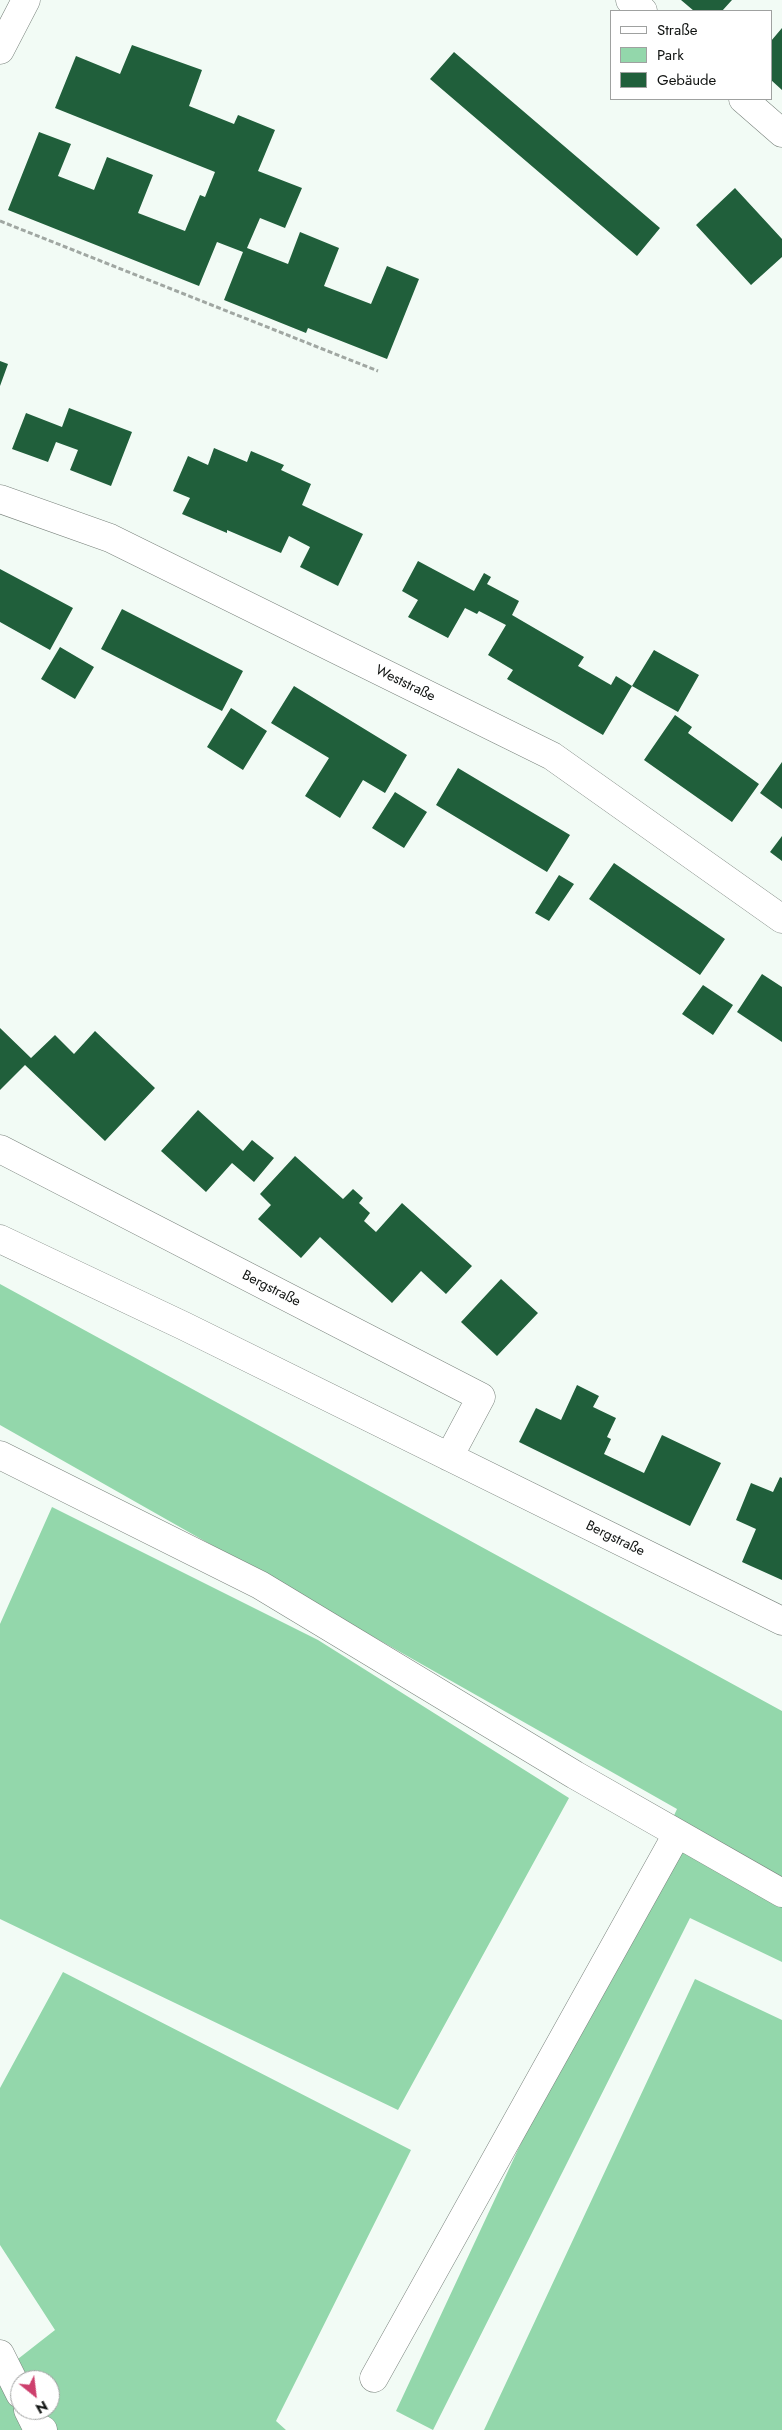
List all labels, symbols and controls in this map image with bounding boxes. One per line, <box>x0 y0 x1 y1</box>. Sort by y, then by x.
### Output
legend <box>610 10 772 100</box>
text: Straße <box>657 19 697 41</box>
text: Park <box>657 44 684 66</box>
text: Gebäude <box>657 69 716 91</box>
street label: Weststraße <box>372 662 438 706</box>
street label: Bergstraße <box>239 1267 303 1311</box>
street label: Bergstraße <box>583 1518 647 1560</box>
north arrow <box>10 2370 60 2420</box>
text: N <box>32 2396 52 2419</box>

